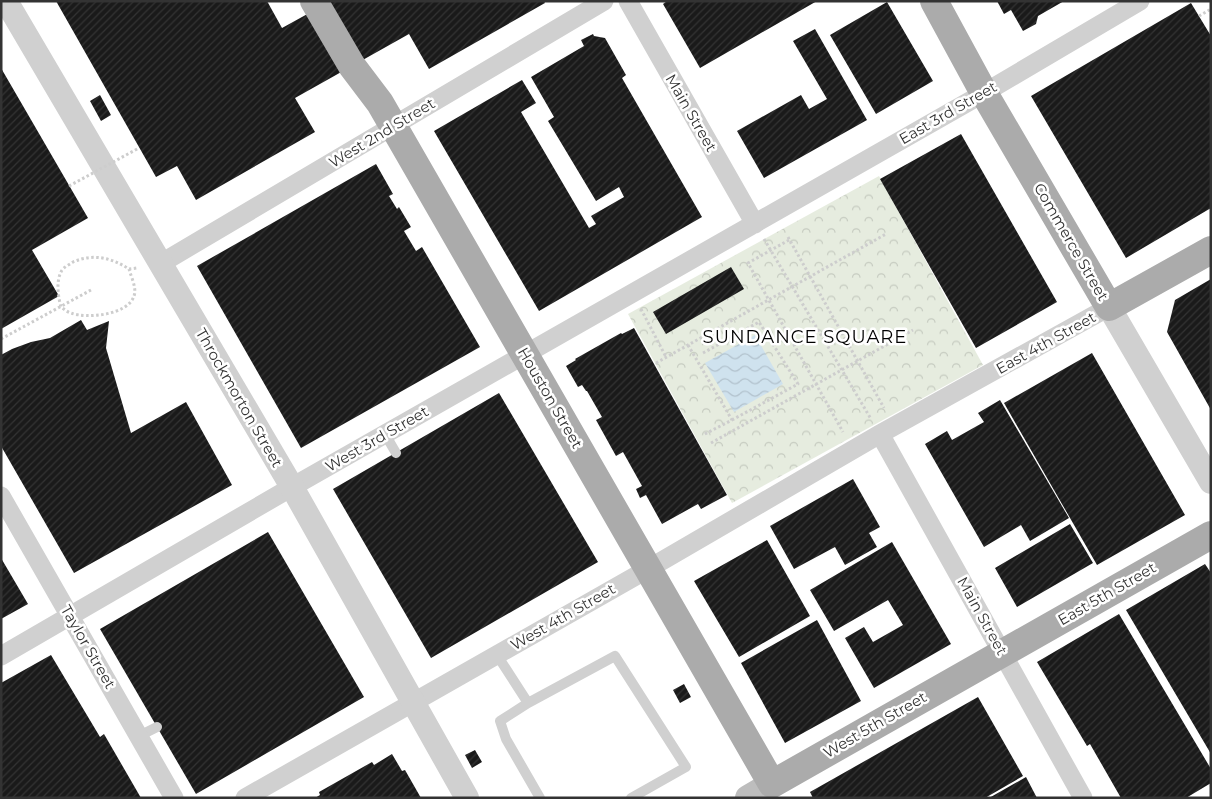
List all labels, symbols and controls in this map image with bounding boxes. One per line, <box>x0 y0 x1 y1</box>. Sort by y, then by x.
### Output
street label: Main Street <box>662 70 721 155</box>
street label: East 3rd Street <box>895 77 1000 148</box>
street label: West 2nd Street <box>325 93 438 172</box>
street label: Commerce Street <box>1030 179 1113 304</box>
street label: East 4th Street <box>992 307 1099 378</box>
street label: Throckmorton Street <box>192 325 287 471</box>
district label: SUNDANCE SQUARE <box>703 326 907 348</box>
street label: Houston Street <box>514 344 587 452</box>
street label: West 3rd Street <box>322 401 432 476</box>
street label: East 5th Street <box>1054 558 1159 629</box>
street label: Main Street <box>953 573 1012 658</box>
street label: West 4th Street <box>507 579 618 654</box>
street label: Taylor Street <box>57 601 120 692</box>
street label: West 5th Street <box>820 687 930 762</box>

